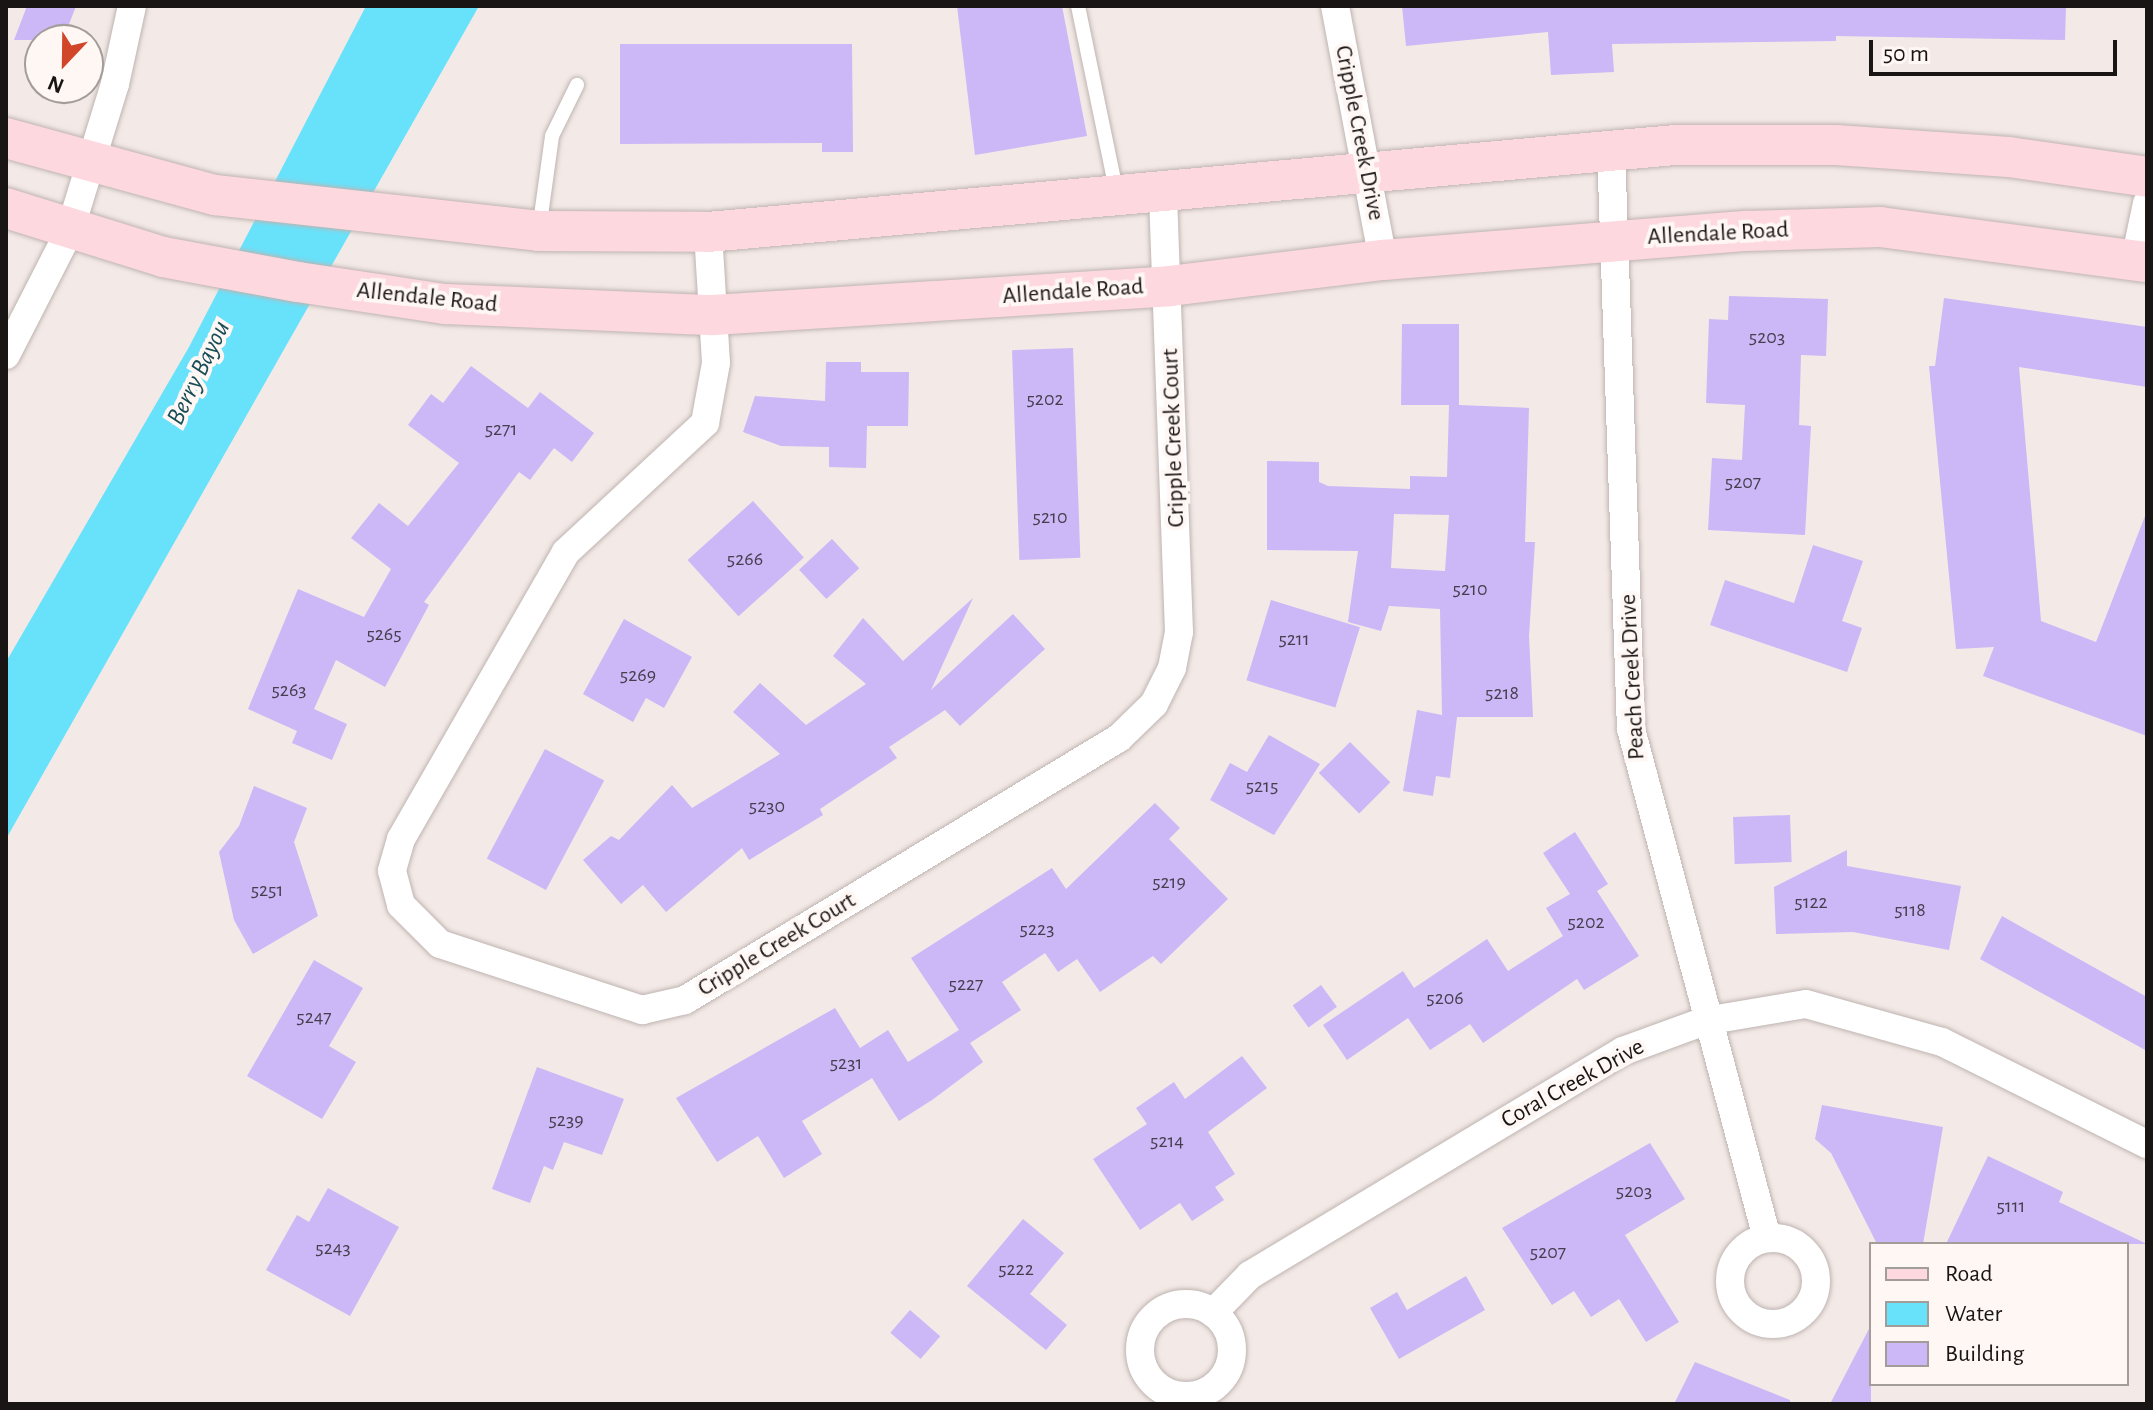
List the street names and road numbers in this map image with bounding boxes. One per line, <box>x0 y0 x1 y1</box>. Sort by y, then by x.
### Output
street label: Cripple Creek Drive <box>1328 43 1390 223</box>
street label: Allendale Road <box>1647 216 1789 252</box>
street label: Allendale Road <box>1001 273 1145 311</box>
street label: Allendale Road <box>355 276 499 320</box>
street label: Cripple Creek Court <box>1156 348 1192 528</box>
street label: Peach Creek Drive <box>1614 593 1652 761</box>
street label: Cripple Creek Court <box>693 887 861 1003</box>
street label: Coral Creek Drive <box>1497 1033 1649 1135</box>

